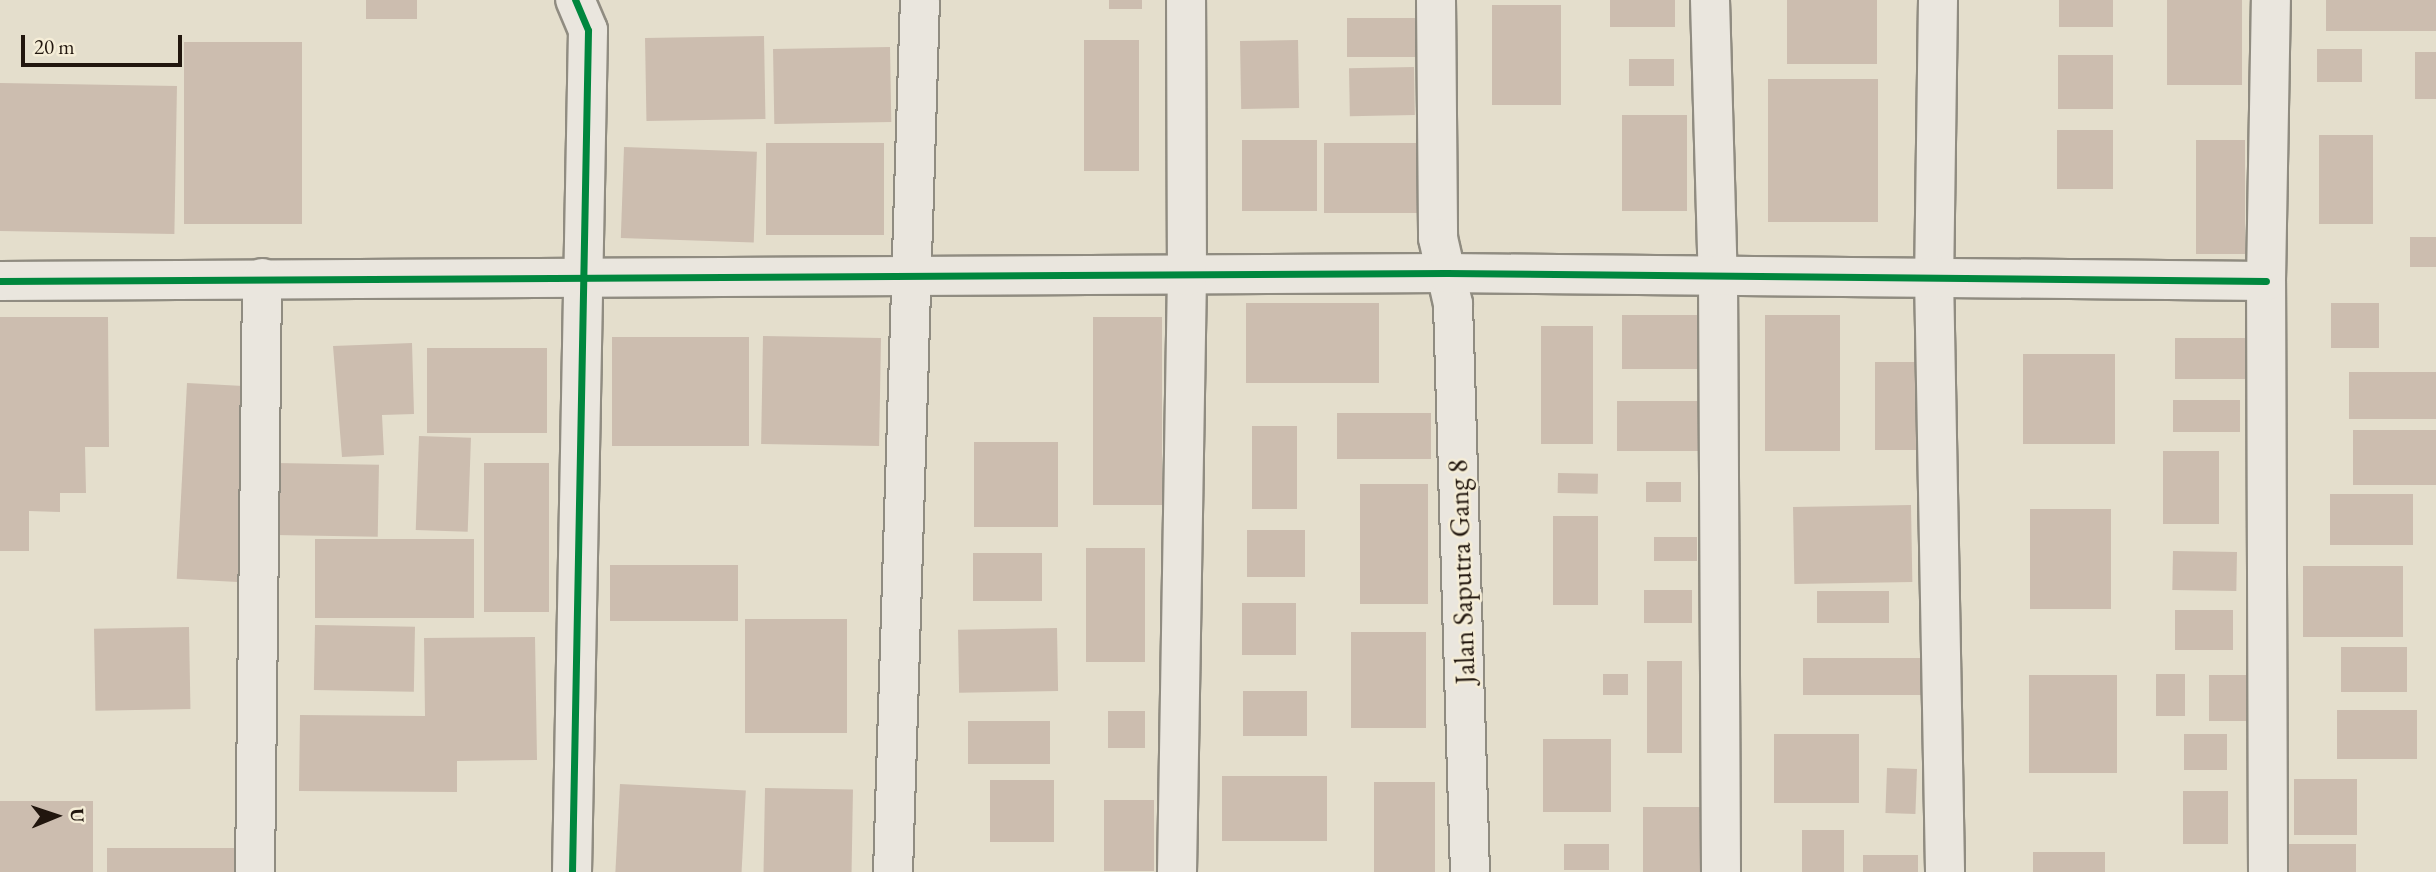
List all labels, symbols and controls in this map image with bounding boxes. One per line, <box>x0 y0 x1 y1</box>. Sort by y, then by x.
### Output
scale bar <box>24 21 186 65</box>
text: 20 m <box>34 33 75 60</box>
street label: Jalan Saputra Gang 8 <box>1440 459 1482 685</box>
north arrow <box>21 781 91 851</box>
text: U <box>65 808 90 823</box>

